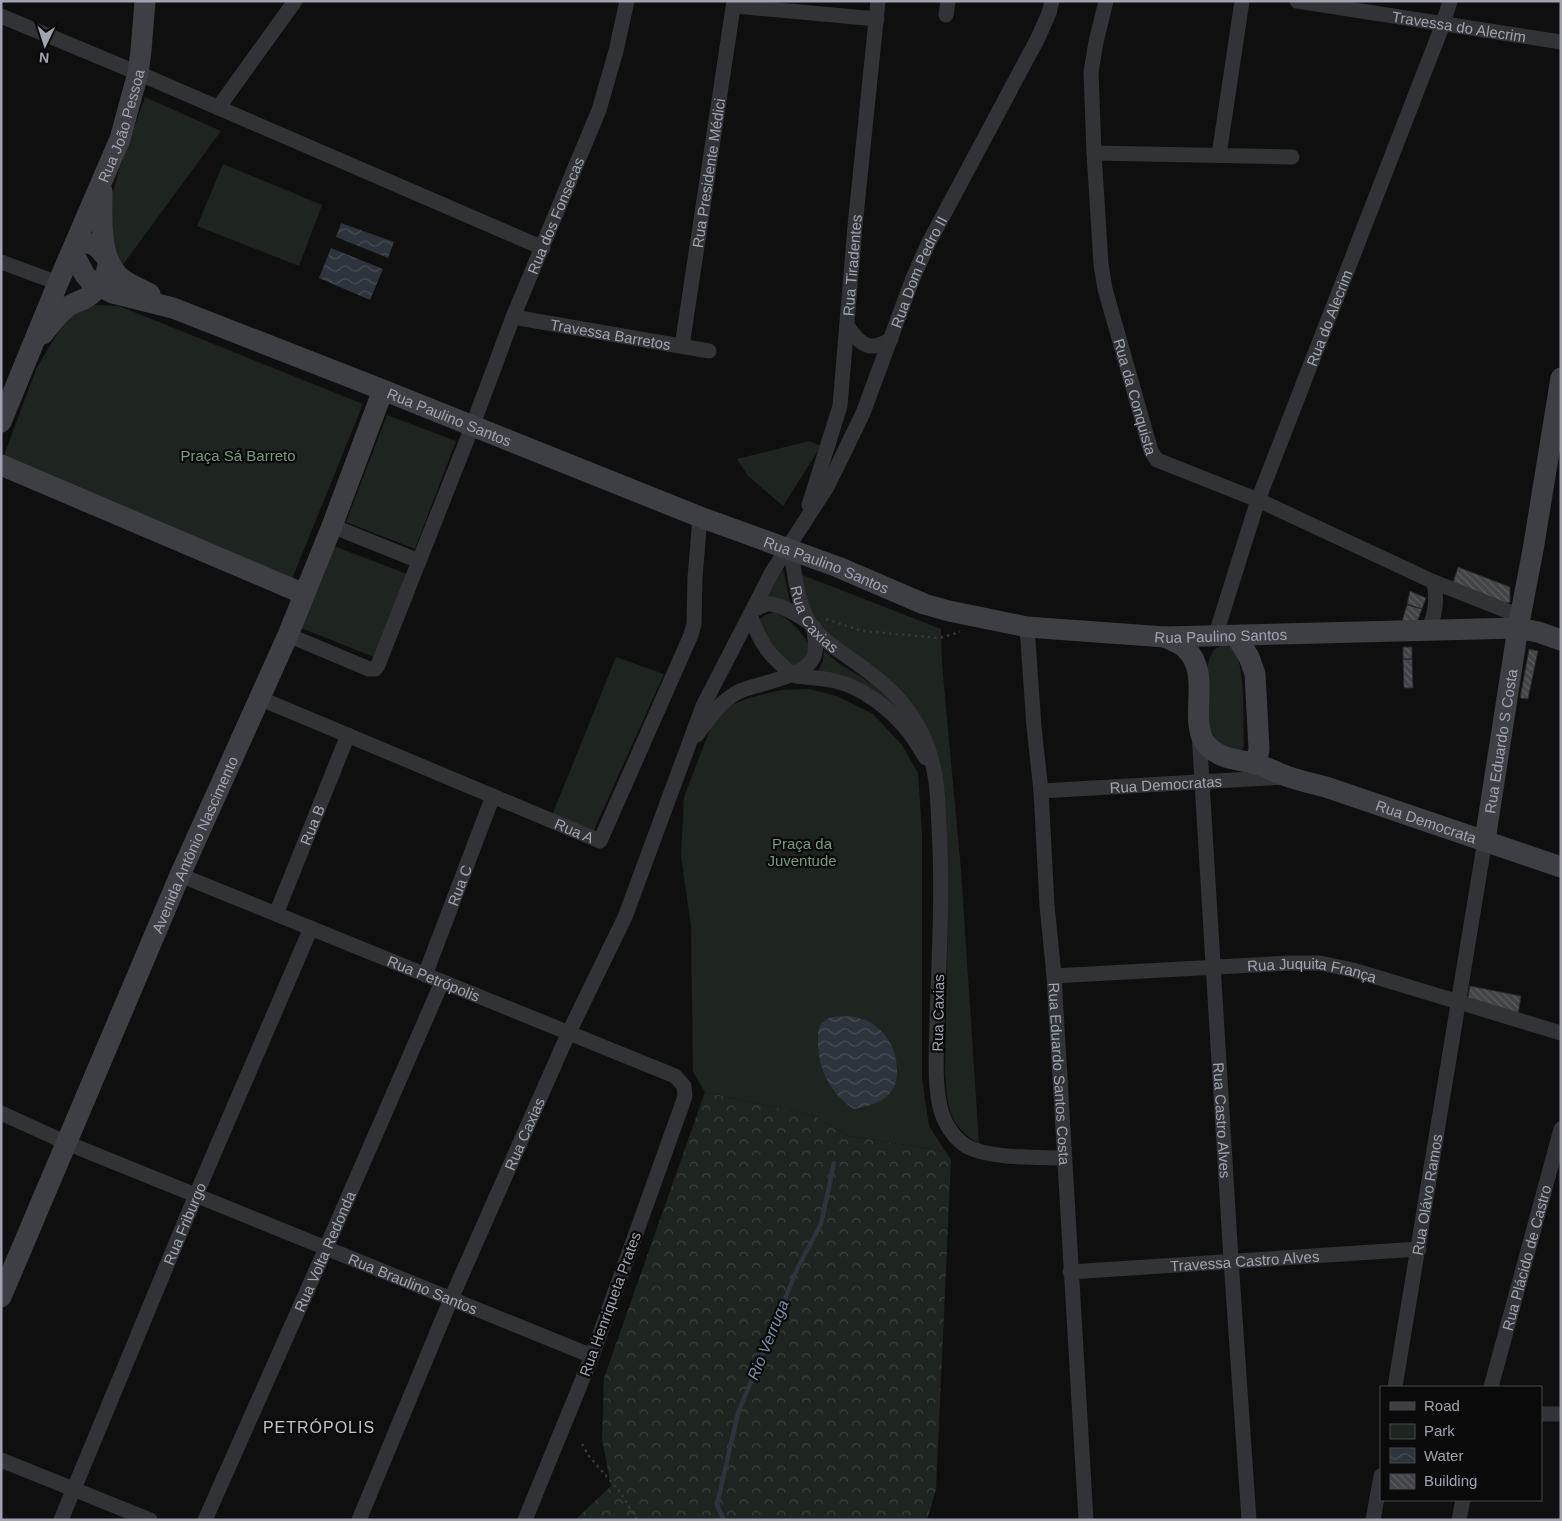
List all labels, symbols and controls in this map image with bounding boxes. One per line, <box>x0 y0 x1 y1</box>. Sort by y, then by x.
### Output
street label: Travessa do Alecrim <box>1391 7 1527 45</box>
north arrow <box>20 20 70 70</box>
text: N <box>38 50 50 66</box>
street label: Rua João Pessoa <box>94 66 147 185</box>
street label: Rua Presidente Médici <box>688 97 728 249</box>
street label: Rua dos Fonsecas <box>523 155 587 277</box>
street label: Rua Dom Pedro II <box>887 213 950 330</box>
street label: Rua Tiradentes <box>839 214 865 317</box>
street label: Rua do Alecrim <box>1302 267 1355 368</box>
street label: Travessa Barretos <box>549 315 672 353</box>
street label: Rua da Conquista <box>1111 336 1160 457</box>
street label: Rua Paulino Santos <box>385 384 514 449</box>
park label: Praça Sá Barreto <box>180 447 296 464</box>
street label: Rua Paulino Santos <box>762 532 892 596</box>
street label: Rua Caxias <box>788 584 842 656</box>
street label: Rua Paulino Santos <box>1154 625 1287 646</box>
street label: Rua Eduardo S Costa <box>1481 667 1520 815</box>
street label: Avenida Antônio Nascimento <box>148 753 241 936</box>
street label: Rua Democratas <box>1109 772 1222 796</box>
street label: Rua Democrata <box>1374 796 1479 846</box>
street label: Rua B <box>296 802 327 847</box>
street label: Rua A <box>552 815 597 846</box>
park label: Praça da Juventude <box>767 835 837 869</box>
street label: Rua C <box>444 862 475 908</box>
street label: Rua Petrópolis <box>385 952 483 1004</box>
street label: Rua Juquita França <box>1247 954 1379 985</box>
street label: Rua Caxias <box>929 974 947 1052</box>
street label: Rua Eduardo Santos Costa <box>1046 982 1074 1166</box>
street label: Rua Castro Alves <box>1211 1062 1235 1179</box>
street label: Rua Caxias <box>501 1095 547 1173</box>
street label: Rua Olávo Ramos <box>1408 1133 1445 1256</box>
street label: Rua Friburgo <box>159 1180 209 1267</box>
street label: Rua Plácido de Castro <box>1498 1183 1554 1332</box>
street label: Rua Volta Redonda <box>290 1188 359 1314</box>
street label: Rua Henriqueta Prates <box>576 1229 644 1379</box>
street label: Travessa Castro Alves <box>1169 1247 1320 1274</box>
street label: Rua Braulino Santos <box>346 1250 480 1317</box>
water label: Rio Verruga <box>744 1297 792 1382</box>
legend <box>1380 1386 1542 1501</box>
text: Road <box>1424 1397 1460 1414</box>
district label: PETRÓPOLIS <box>263 1418 375 1436</box>
text: Park <box>1424 1422 1455 1439</box>
text: Water <box>1424 1447 1463 1464</box>
text: Building <box>1424 1472 1477 1489</box>

